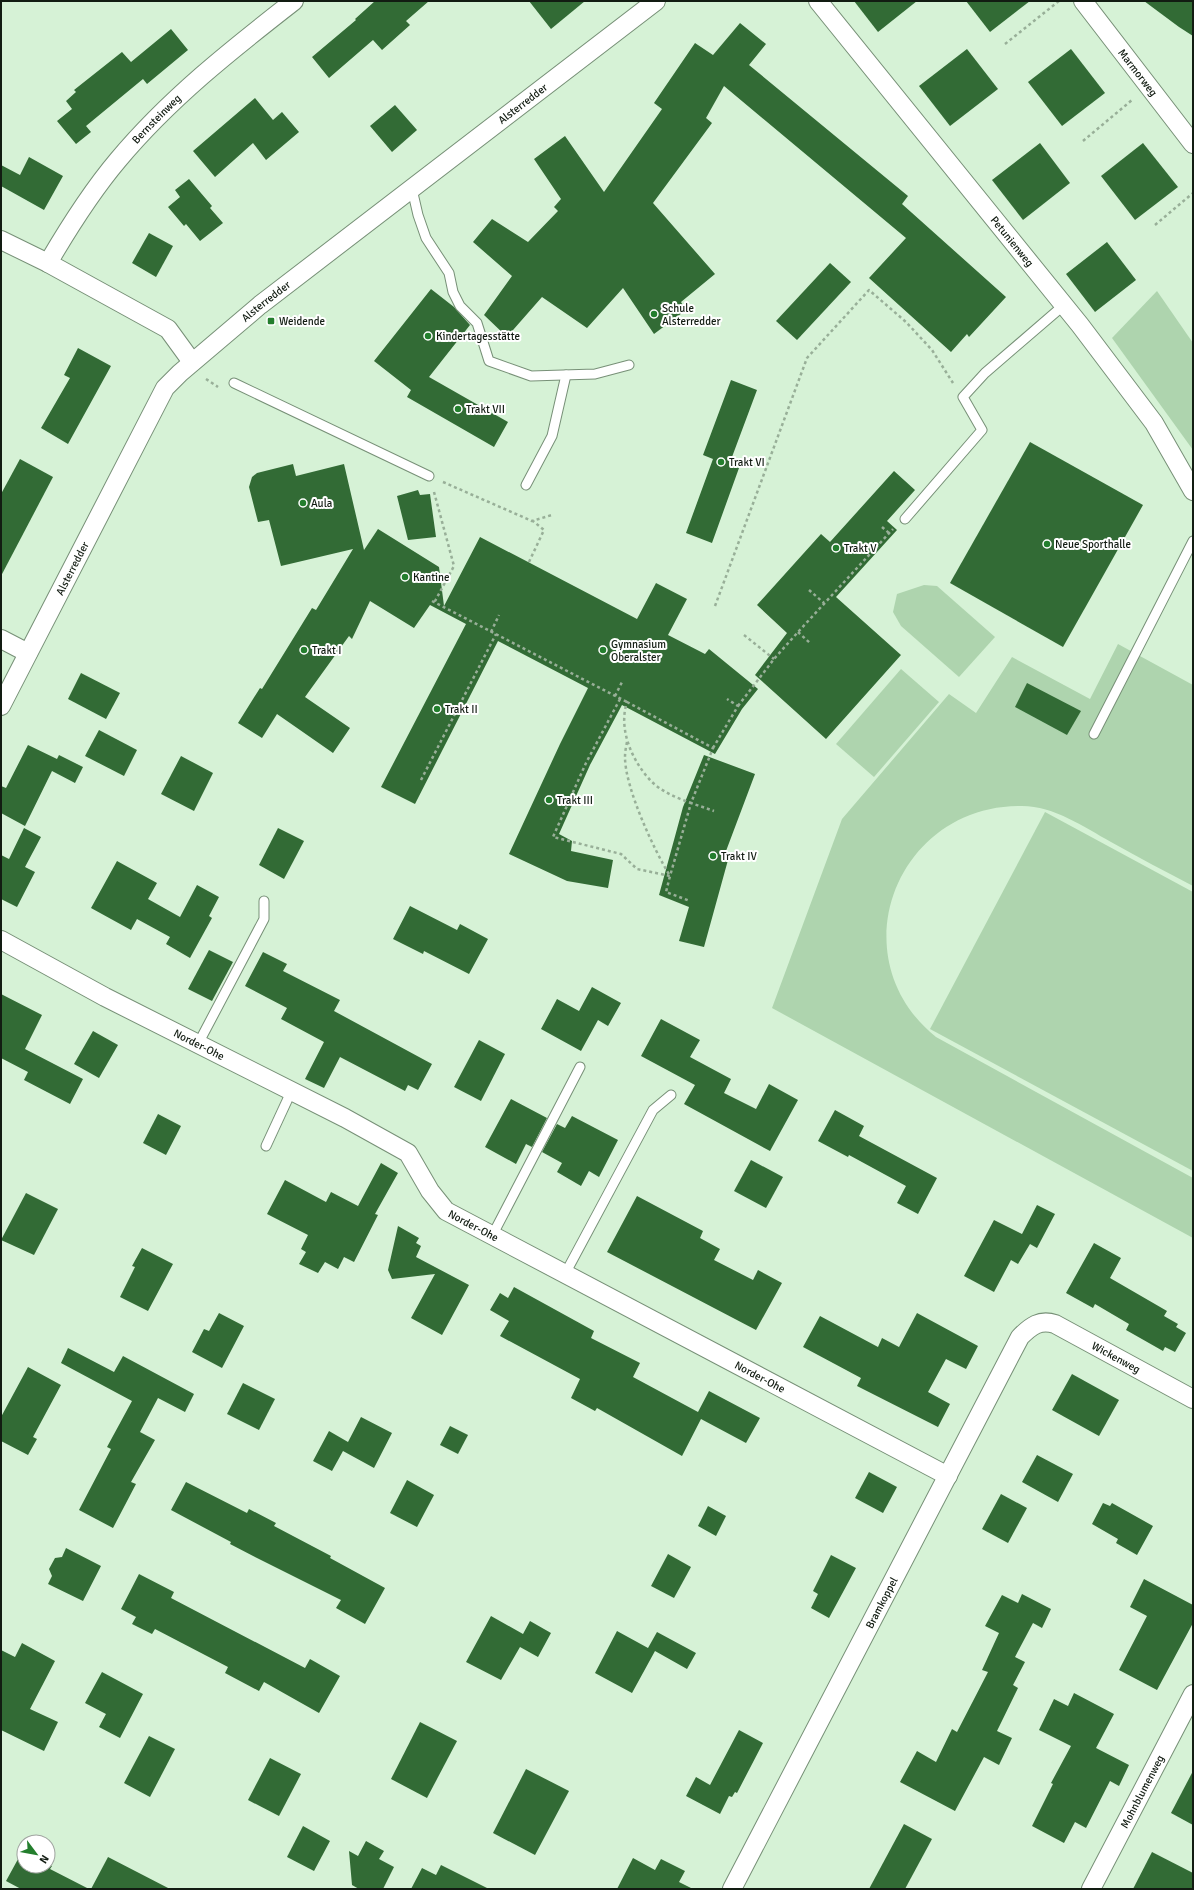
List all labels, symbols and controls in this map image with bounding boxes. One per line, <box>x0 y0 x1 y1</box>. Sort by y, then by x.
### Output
street label: Marmorweg <box>1116 46 1160 99</box>
street label: Alsterredder <box>495 80 550 126</box>
street label: Bernsteinweg <box>129 91 184 146</box>
street label: Petunienweg <box>988 214 1037 269</box>
street label: Alsterredder <box>239 278 293 324</box>
place label: Schule Alsterredder <box>662 302 721 328</box>
marker: Schule Alsterredder <box>649 309 659 319</box>
place label: Weidende <box>279 315 325 328</box>
marker: Weidende <box>266 316 276 326</box>
place label: Kindertagesstätte <box>436 330 520 343</box>
marker: Kindertagesstätte <box>423 331 433 341</box>
place label: Trakt VII <box>466 403 505 416</box>
marker: Trakt VII <box>453 404 463 414</box>
place label: Trakt VI <box>729 456 765 469</box>
marker: Trakt VI <box>716 457 726 467</box>
place label: Aula <box>311 497 333 510</box>
marker: Aula <box>298 498 308 508</box>
place label: Neue Sporthalle <box>1055 538 1131 551</box>
street label: Alsterredder <box>53 539 91 597</box>
marker: Neue Sporthalle <box>1042 539 1052 549</box>
place label: Trakt V <box>844 542 877 555</box>
marker: Trakt V <box>831 543 841 553</box>
place label: Kantine <box>413 571 450 584</box>
marker: Kantine <box>400 572 410 582</box>
place label: Gymnasium Oberalster <box>611 638 666 664</box>
place label: Trakt I <box>312 644 341 657</box>
marker: Trakt I <box>299 645 309 655</box>
marker: Gymnasium Oberalster <box>598 645 608 655</box>
place label: Trakt II <box>445 703 478 716</box>
marker: Trakt II <box>432 704 442 714</box>
place label: Trakt III <box>557 794 593 807</box>
marker: Trakt III <box>544 795 554 805</box>
place label: Trakt IV <box>721 850 757 863</box>
marker: Trakt IV <box>708 851 718 861</box>
street label: Norder-Ohe <box>172 1026 227 1063</box>
street label: Norder-Ohe <box>446 1207 501 1244</box>
street label: Wickenweg <box>1090 1339 1143 1376</box>
street label: Norder-Ohe <box>733 1358 787 1395</box>
street label: Bramkoppel <box>863 1575 900 1631</box>
street label: Mohnblumenweg <box>1117 1753 1167 1830</box>
north arrow <box>16 1834 56 1874</box>
text: N <box>37 1852 52 1866</box>

